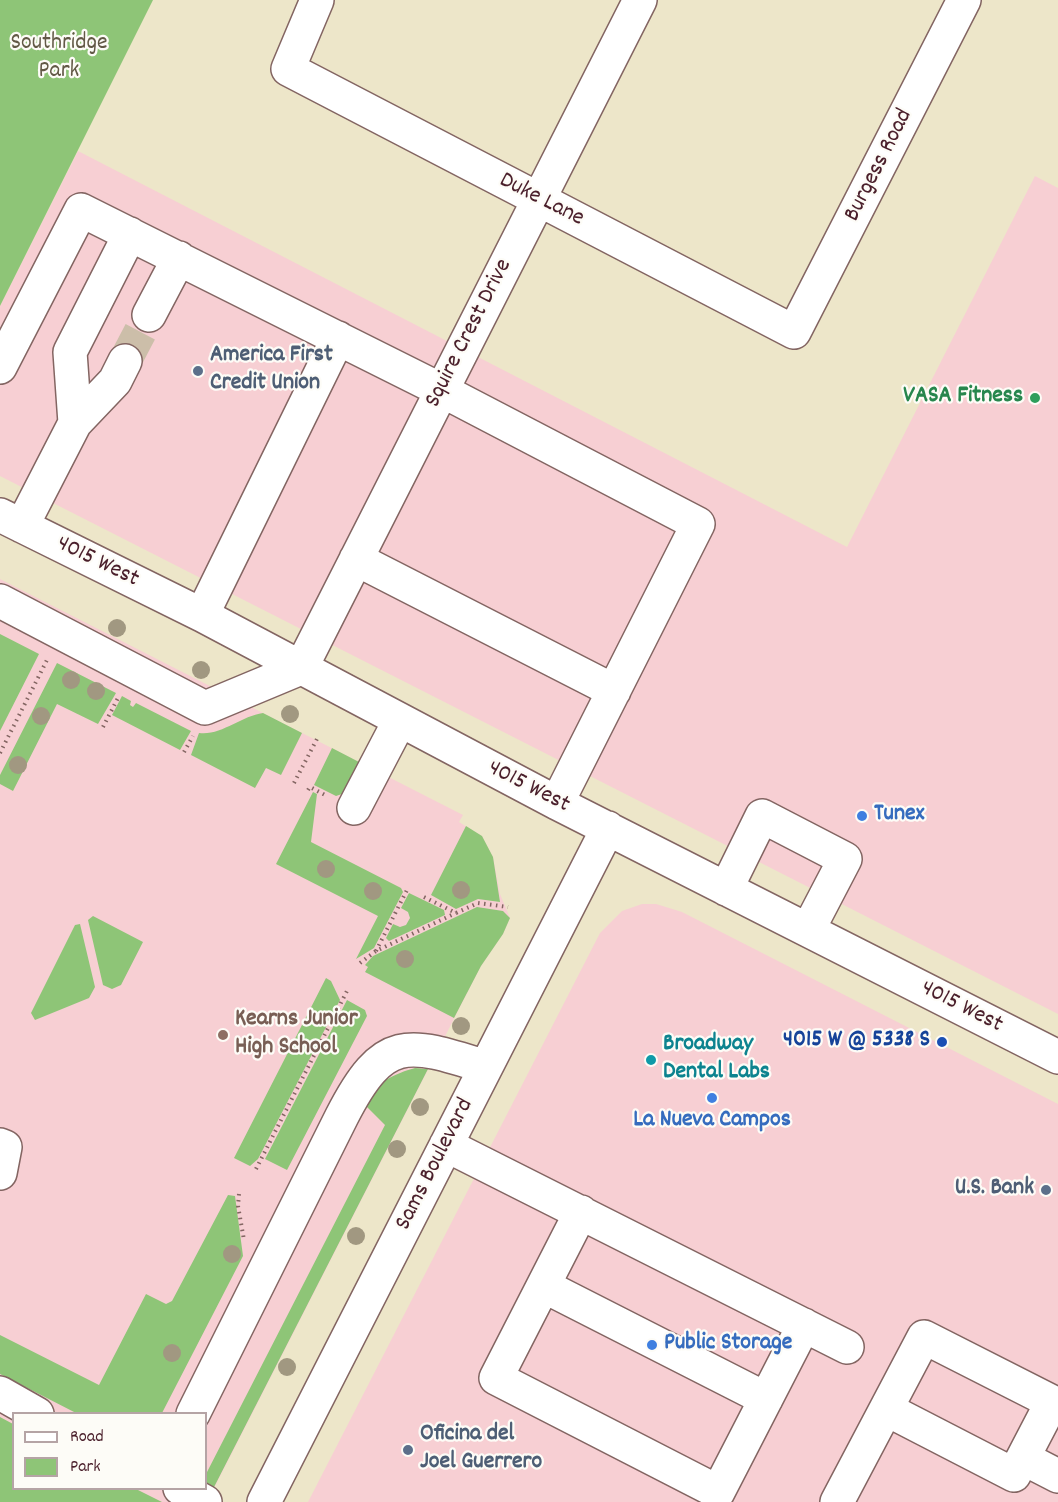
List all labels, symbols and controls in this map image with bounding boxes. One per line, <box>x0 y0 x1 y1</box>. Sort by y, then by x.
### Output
park label: Southridge Park <box>10 31 108 87</box>
street label: Burgess Road <box>839 105 921 227</box>
street label: Duke Lane <box>494 167 588 235</box>
street label: Squire Crest Drive <box>420 255 520 413</box>
place label: America First Credit Union <box>210 343 333 399</box>
marker: America First Credit Union <box>191 364 205 378</box>
place label: VASA Fitness <box>903 384 1023 412</box>
marker: VASA Fitness <box>1028 391 1042 405</box>
street label: 4015 West <box>51 531 143 595</box>
street label: 4015 West <box>482 755 574 821</box>
place label: Tunex <box>874 802 924 830</box>
marker: Tunex <box>855 809 869 823</box>
street label: 4015 West <box>915 975 1007 1041</box>
place label: Kearns Junior High School <box>235 1007 358 1063</box>
marker: Kearns Junior High School <box>216 1028 230 1042</box>
place label: 4015 W @ 5338 S <box>783 1028 930 1056</box>
place label: Broadway Dental Labs <box>663 1032 770 1088</box>
marker: 4015 W @ 5338 S <box>935 1035 949 1049</box>
marker: Broadway Dental Labs <box>644 1053 658 1067</box>
marker: La Nueva Campos <box>705 1091 719 1105</box>
street label: Sams Boulevard <box>390 1094 482 1236</box>
place label: La Nueva Campos <box>633 1108 791 1136</box>
place label: U.S. Bank <box>955 1176 1034 1204</box>
marker: U.S. Bank <box>1039 1183 1053 1197</box>
place label: Public Storage <box>664 1331 792 1359</box>
marker: Public Storage <box>645 1338 659 1352</box>
legend <box>12 1412 207 1490</box>
place label: Oficina del Joel Guerrero <box>420 1422 542 1478</box>
text: Road <box>70 1425 104 1450</box>
marker: Oficina del Joel Guerrero <box>401 1443 415 1457</box>
text: Park <box>70 1455 101 1480</box>

